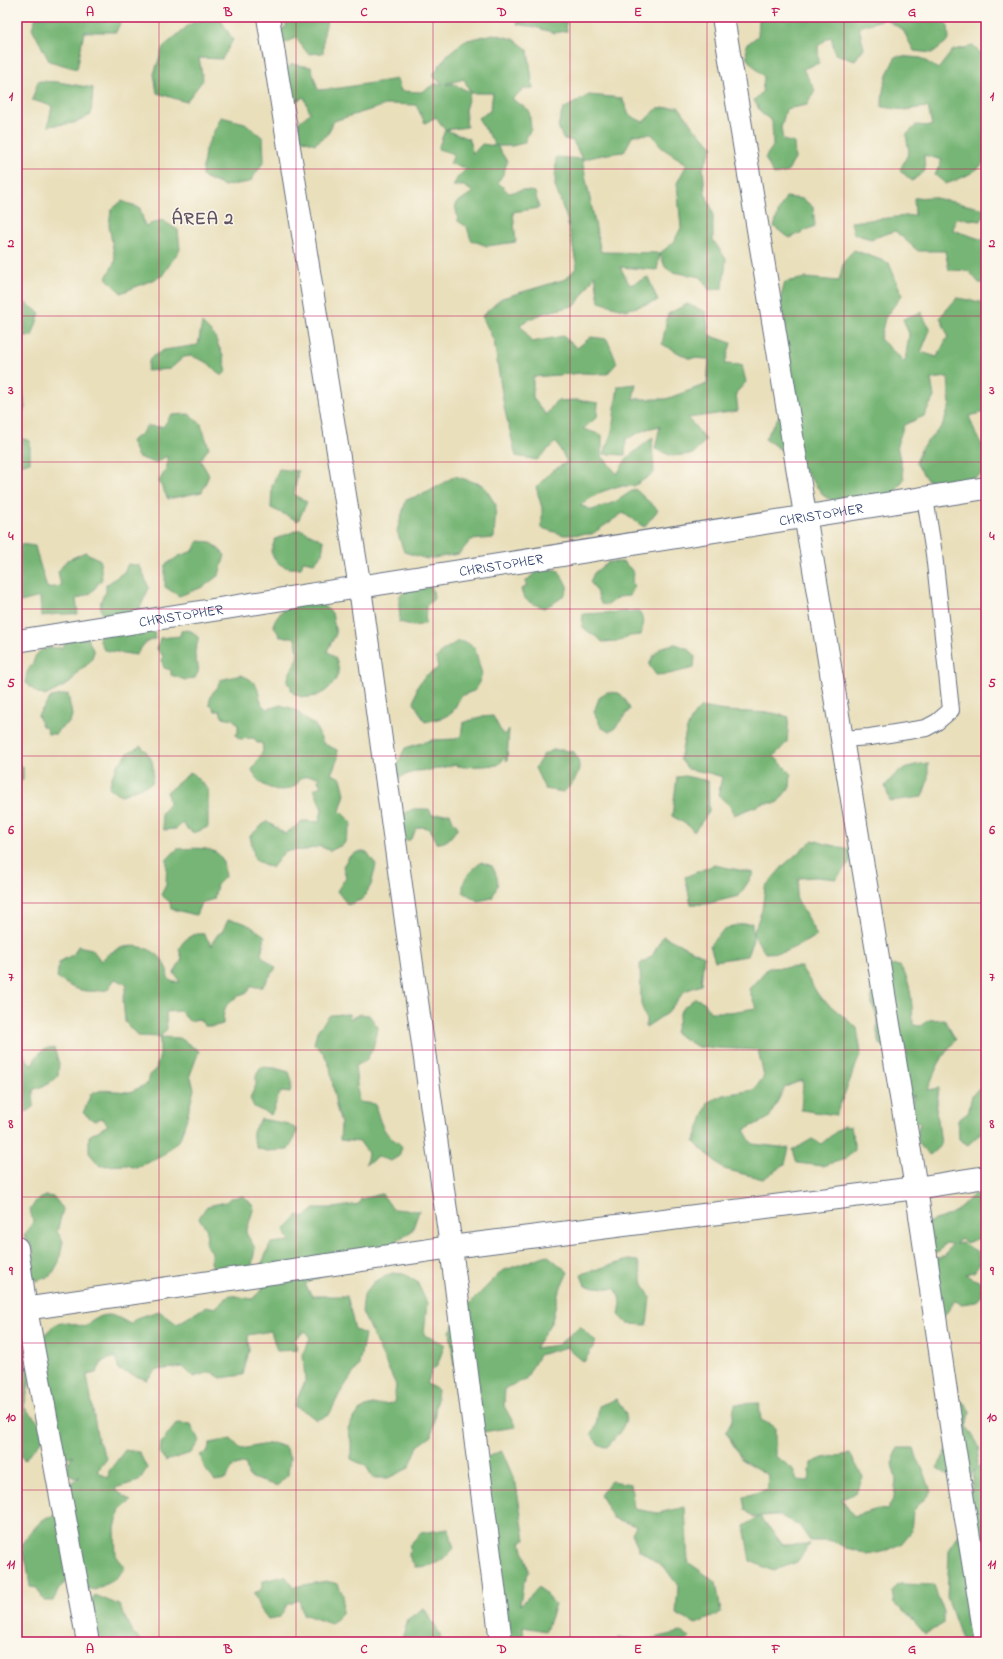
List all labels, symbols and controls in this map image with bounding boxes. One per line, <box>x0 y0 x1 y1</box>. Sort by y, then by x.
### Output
text: A <box>86 3 94 22</box>
text: B <box>223 3 233 22</box>
text: C <box>360 3 368 22</box>
text: D <box>496 3 507 22</box>
text: E <box>634 3 642 22</box>
text: F <box>771 3 781 22</box>
text: G <box>908 3 916 22</box>
text: 1 <box>9 87 14 106</box>
text: 1 <box>990 87 995 106</box>
district label: ÁREA 2 <box>172 207 234 233</box>
text: 2 <box>7 234 15 253</box>
text: 2 <box>988 234 996 253</box>
text: 3 <box>7 381 14 400</box>
text: 3 <box>988 381 995 400</box>
street label: CHRISTOPHER <box>778 499 865 533</box>
text: 4 <box>7 527 14 546</box>
text: 4 <box>988 527 995 546</box>
street label: CHRISTOPHER <box>458 549 545 583</box>
street label: CHRISTOPHER <box>138 600 225 634</box>
text: 5 <box>7 674 15 693</box>
text: 5 <box>988 674 996 693</box>
text: 6 <box>7 821 14 840</box>
text: 6 <box>988 821 995 840</box>
text: 7 <box>8 968 14 987</box>
text: 7 <box>989 968 995 987</box>
text: 8 <box>8 1115 14 1134</box>
text: 8 <box>989 1115 995 1134</box>
text: 9 <box>8 1262 14 1281</box>
text: 9 <box>989 1262 995 1281</box>
text: 10 <box>6 1408 16 1427</box>
text: 10 <box>987 1408 997 1427</box>
text: 11 <box>7 1555 16 1574</box>
text: 11 <box>988 1555 997 1574</box>
text: A <box>86 1640 94 1659</box>
text: B <box>223 1640 233 1659</box>
text: C <box>360 1640 368 1659</box>
text: D <box>496 1640 507 1659</box>
text: E <box>634 1640 642 1659</box>
text: F <box>771 1640 781 1659</box>
text: G <box>908 1640 916 1659</box>

